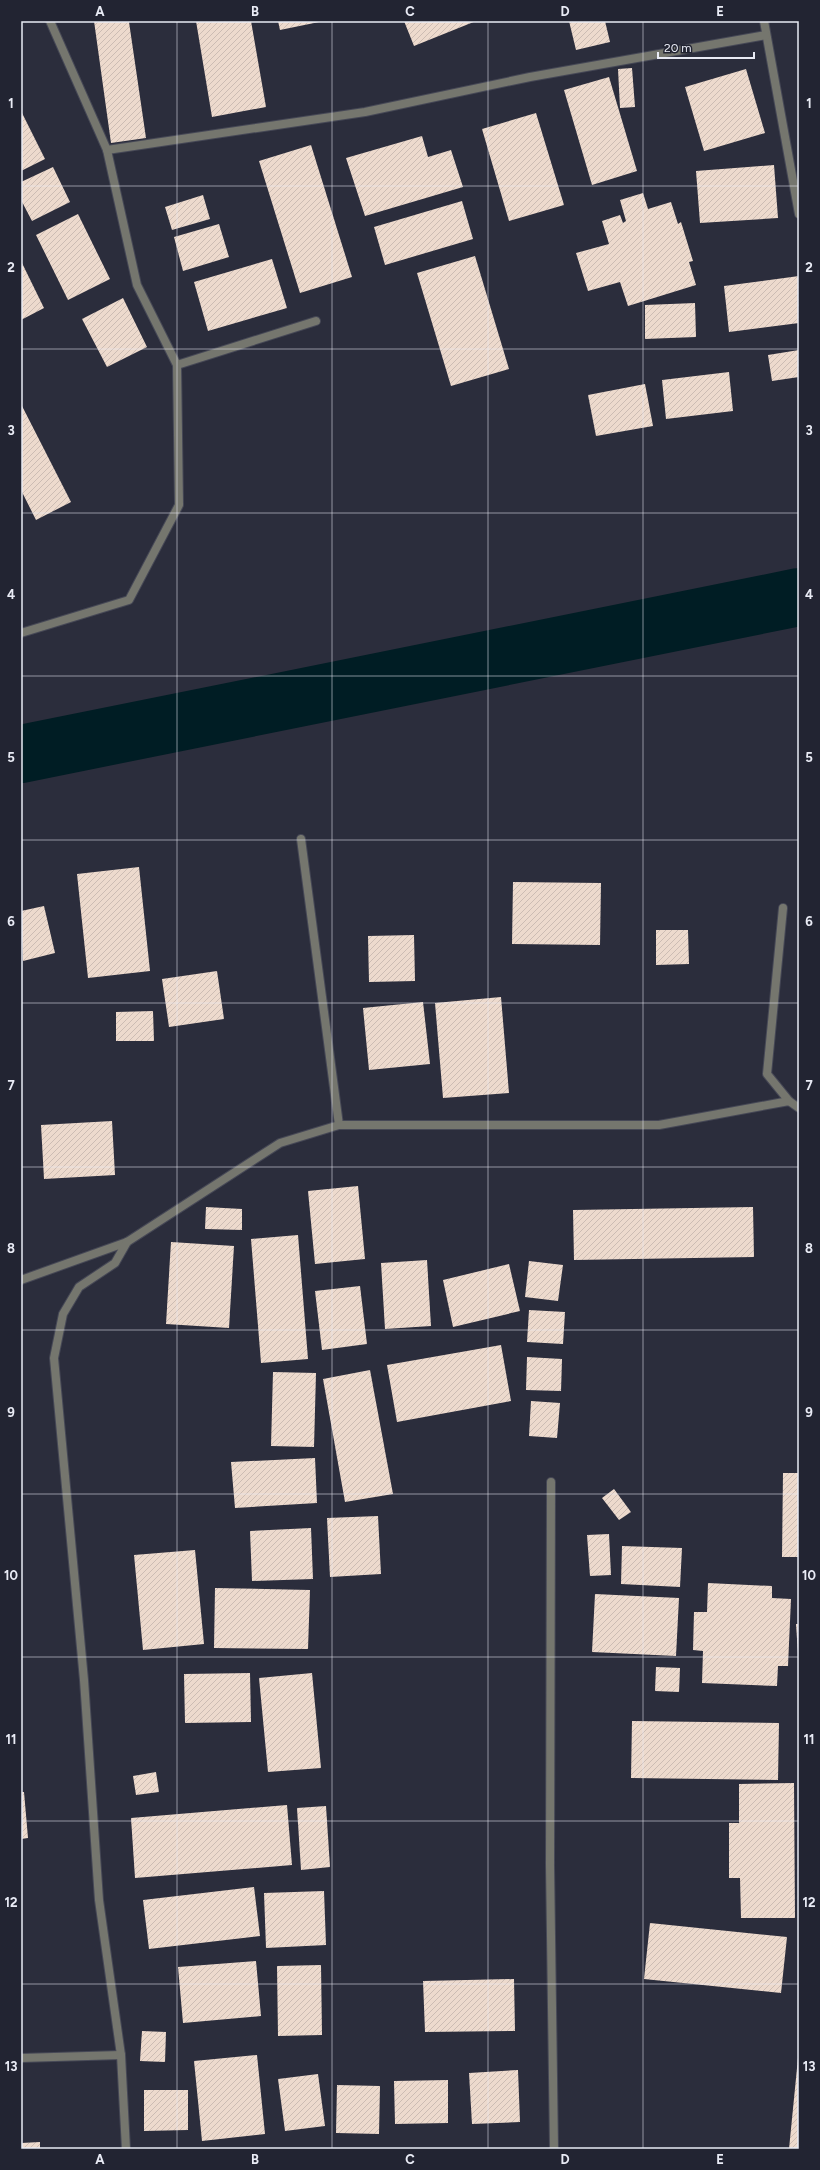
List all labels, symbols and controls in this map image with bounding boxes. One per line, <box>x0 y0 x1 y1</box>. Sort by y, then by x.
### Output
text: A <box>95 4 105 19</box>
text: B <box>251 4 259 19</box>
text: C <box>405 4 415 19</box>
text: D <box>560 4 570 19</box>
text: E <box>716 4 724 19</box>
scale bar <box>658 34 754 60</box>
text: 20 m <box>664 41 692 55</box>
text: 1 <box>8 96 14 111</box>
text: 1 <box>806 96 812 111</box>
text: 2 <box>7 260 15 275</box>
text: 2 <box>805 260 813 275</box>
text: 3 <box>7 423 15 438</box>
text: 3 <box>805 423 813 438</box>
text: 4 <box>7 587 15 602</box>
text: 4 <box>805 587 813 602</box>
text: 5 <box>7 750 15 765</box>
text: 5 <box>805 750 813 765</box>
text: 6 <box>7 914 15 929</box>
text: 6 <box>805 914 813 929</box>
text: 7 <box>7 1078 15 1093</box>
text: 7 <box>805 1078 813 1093</box>
text: 8 <box>7 1241 15 1256</box>
text: 8 <box>805 1241 813 1256</box>
text: 9 <box>7 1405 15 1420</box>
text: 9 <box>805 1405 813 1420</box>
text: 10 <box>4 1568 18 1583</box>
text: 10 <box>802 1568 816 1583</box>
text: 11 <box>6 1732 16 1747</box>
text: 11 <box>804 1732 814 1747</box>
text: 12 <box>4 1895 18 1910</box>
text: 12 <box>802 1895 816 1910</box>
text: 13 <box>5 2059 17 2074</box>
text: 13 <box>803 2059 815 2074</box>
text: A <box>95 2152 105 2167</box>
text: B <box>251 2152 259 2167</box>
text: C <box>405 2152 415 2167</box>
text: D <box>560 2152 570 2167</box>
text: E <box>716 2152 724 2167</box>

